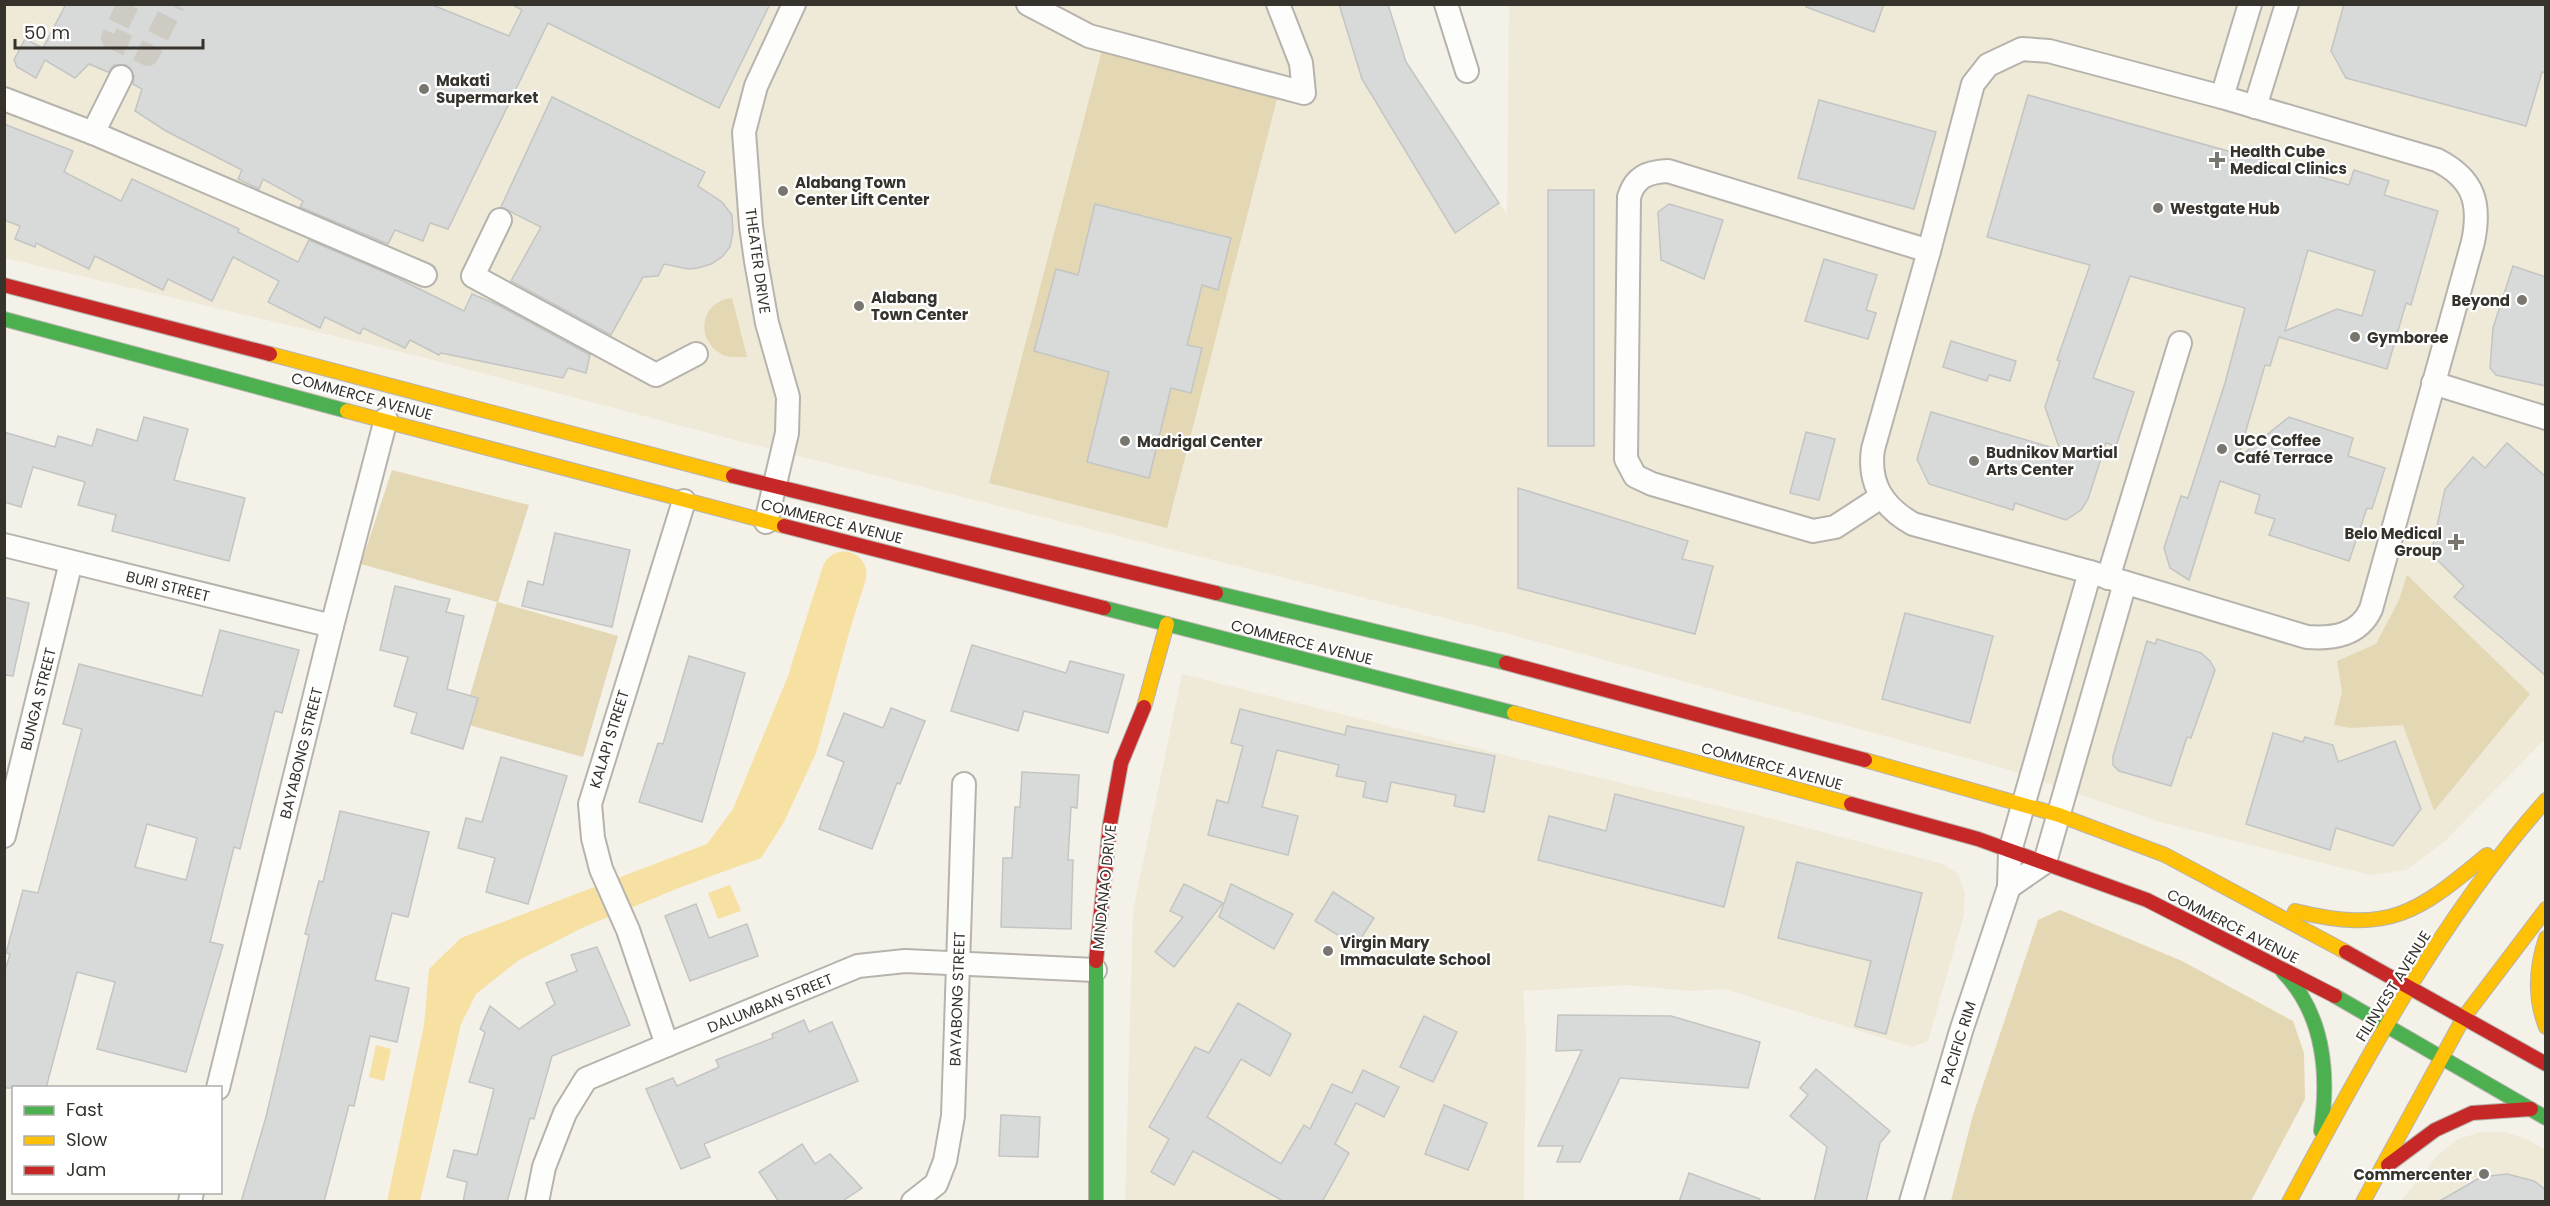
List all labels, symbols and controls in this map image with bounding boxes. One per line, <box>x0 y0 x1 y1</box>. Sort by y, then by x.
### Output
scale bar <box>15 12 202 50</box>
text: 50 m <box>24 20 70 45</box>
place label: Makati Supermarket <box>436 70 538 108</box>
marker: Makati Supermarket <box>417 82 431 96</box>
place label: Health Cube Medical Clinics <box>2230 141 2347 179</box>
marker: Health Cube Medical Clinics <box>2208 151 2226 169</box>
place label: Alabang Town Center Lift Center <box>795 172 930 210</box>
marker: Alabang Town Center Lift Center <box>776 184 790 198</box>
place label: Westgate Hub <box>2170 198 2280 219</box>
marker: Westgate Hub <box>2151 201 2165 215</box>
street label: THEATER DRIVE <box>740 207 776 315</box>
place label: Alabang Town Center <box>871 287 969 325</box>
place label: Beyond <box>2452 290 2510 311</box>
marker: Beyond <box>2515 293 2529 307</box>
marker: Alabang Town Center <box>852 299 866 313</box>
place label: Gymboree <box>2367 327 2448 348</box>
marker: Gymboree <box>2348 330 2362 344</box>
street label: COMMERCE AVENUE <box>289 367 435 425</box>
place label: UCC Coffee Café Terrace <box>2234 430 2333 468</box>
place label: Madrigal Center <box>1137 431 1263 452</box>
marker: Madrigal Center <box>1118 434 1132 448</box>
place label: Budnikov Martial Arts Center <box>1986 442 2118 480</box>
marker: UCC Coffee Café Terrace <box>2215 442 2229 456</box>
marker: Budnikov Martial Arts Center <box>1967 454 1981 468</box>
street label: COMMERCE AVENUE <box>759 493 905 549</box>
place label: Belo Medical Group <box>2344 523 2442 561</box>
marker: Belo Medical Group <box>2447 533 2465 551</box>
street label: BURI STREET <box>124 565 212 607</box>
street label: COMMERCE AVENUE <box>1229 614 1375 670</box>
street label: BUNGA STREET <box>15 645 61 753</box>
street label: BAYABONG STREET <box>274 685 328 821</box>
street label: KALAPI STREET <box>584 687 634 791</box>
street label: COMMERCE AVENUE <box>1699 737 1845 795</box>
street label: MINDANAO DRIVE <box>1087 823 1121 951</box>
street label: COMMERCE AVENUE <box>2163 884 2303 968</box>
street label: FILINVEST AVENUE <box>2350 927 2436 1045</box>
street label: BAYABONG STREET <box>944 931 970 1067</box>
place label: Virgin Mary Immaculate School <box>1340 932 1491 970</box>
marker: Virgin Mary Immaculate School <box>1321 944 1335 958</box>
street label: DALUMBAN STREET <box>704 968 836 1038</box>
street label: PACIFIC RIM <box>1935 999 1981 1087</box>
legend <box>12 1086 222 1194</box>
text: Fast <box>66 1097 103 1122</box>
text: Slow <box>66 1127 108 1152</box>
text: Jam <box>66 1157 106 1182</box>
place label: Commercenter <box>2353 1164 2473 1185</box>
marker: Commercenter <box>2477 1167 2491 1181</box>

